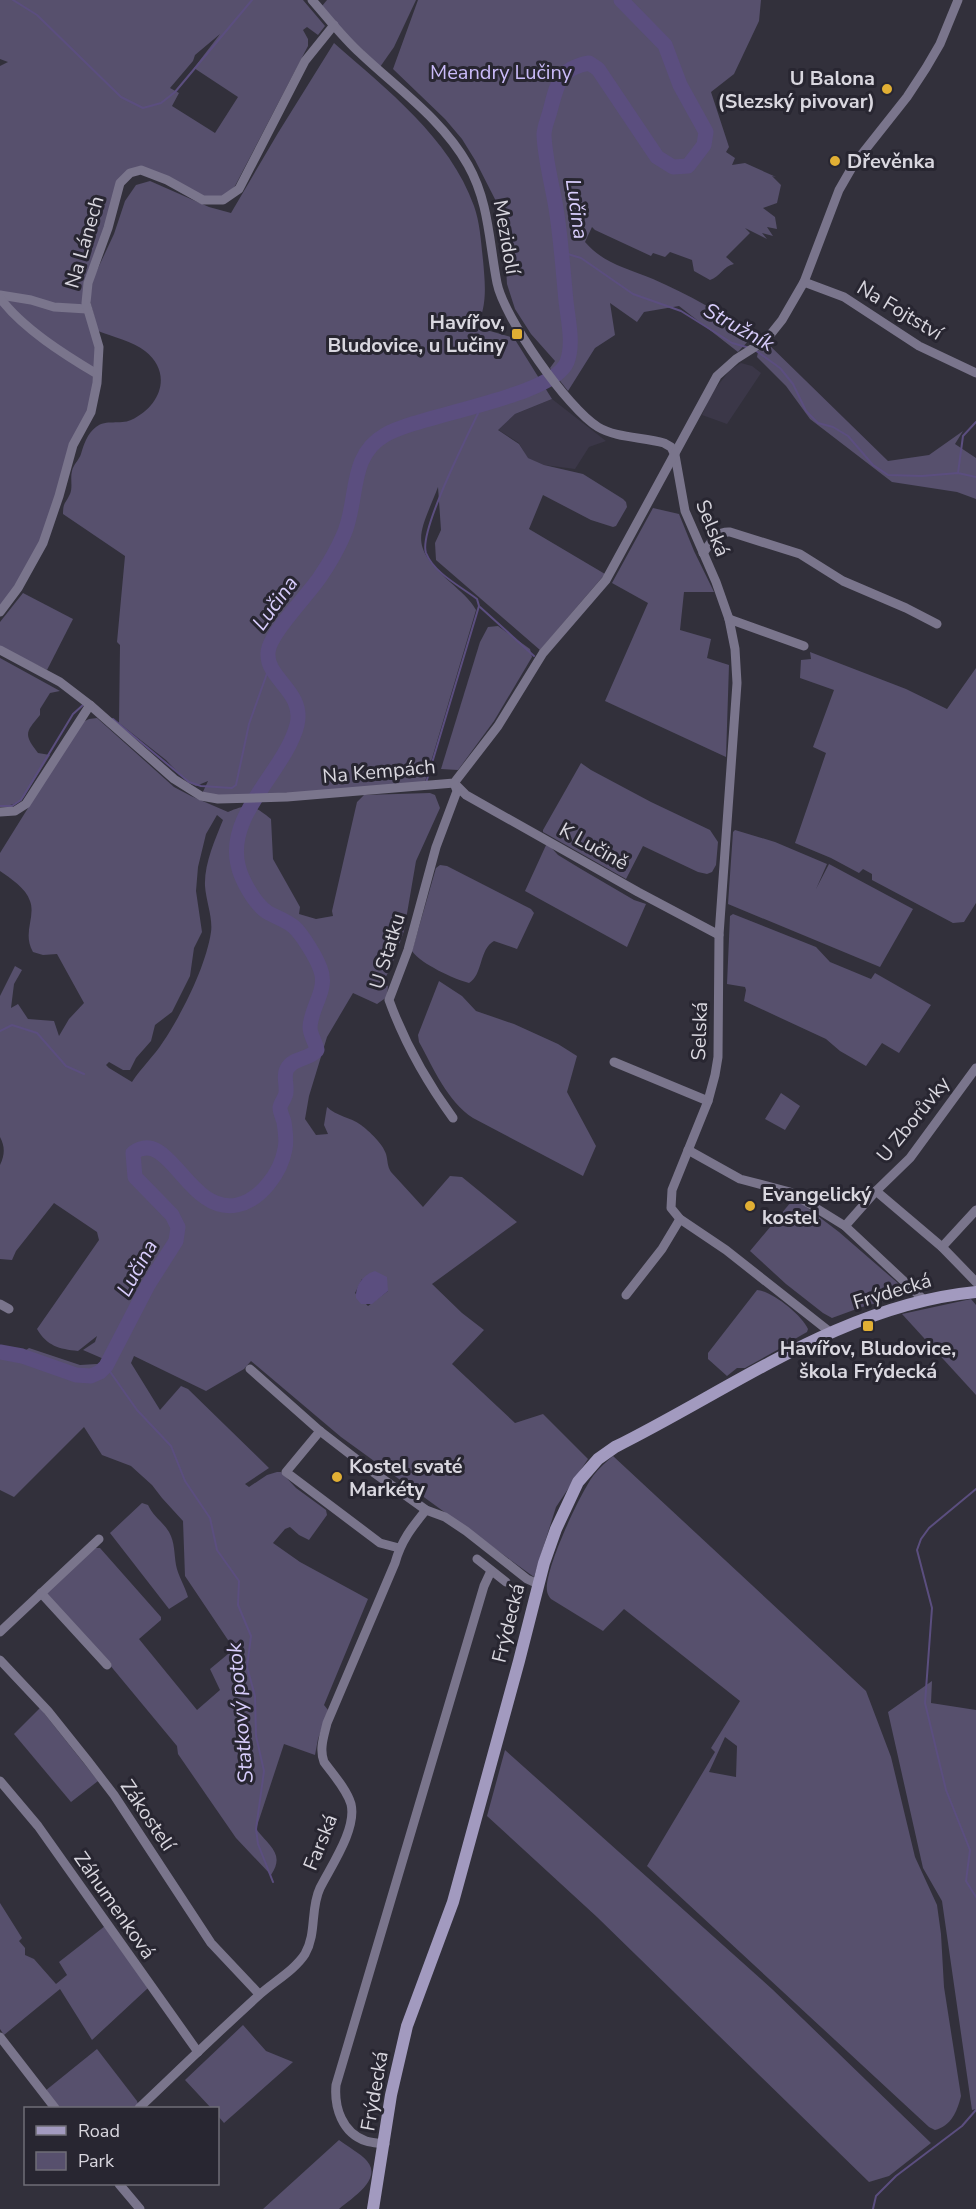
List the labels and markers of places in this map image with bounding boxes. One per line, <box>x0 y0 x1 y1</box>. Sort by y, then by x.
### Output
place label: U Balona (Slezský pivovar) <box>717 65 875 115</box>
marker: U Balona (Slezský pivovar) <box>880 82 894 96</box>
place label: Dřevěnka <box>847 148 935 175</box>
marker: Dřevěnka <box>828 154 842 168</box>
place label: Havířov, Bludovice, u Lučiny <box>328 309 505 359</box>
marker: Havířov, Bludovice, u Lučiny <box>510 327 524 341</box>
place label: Evangelický kostel <box>762 1181 872 1231</box>
marker: Evangelický kostel <box>743 1199 757 1213</box>
marker: Havířov, Bludovice, škola Frýdecká <box>861 1319 875 1333</box>
place label: Havířov, Bludovice, škola Frýdecká <box>780 1335 956 1385</box>
place label: Kostel svaté Markéty <box>349 1453 463 1503</box>
marker: Kostel svaté Markéty <box>330 1470 344 1484</box>

